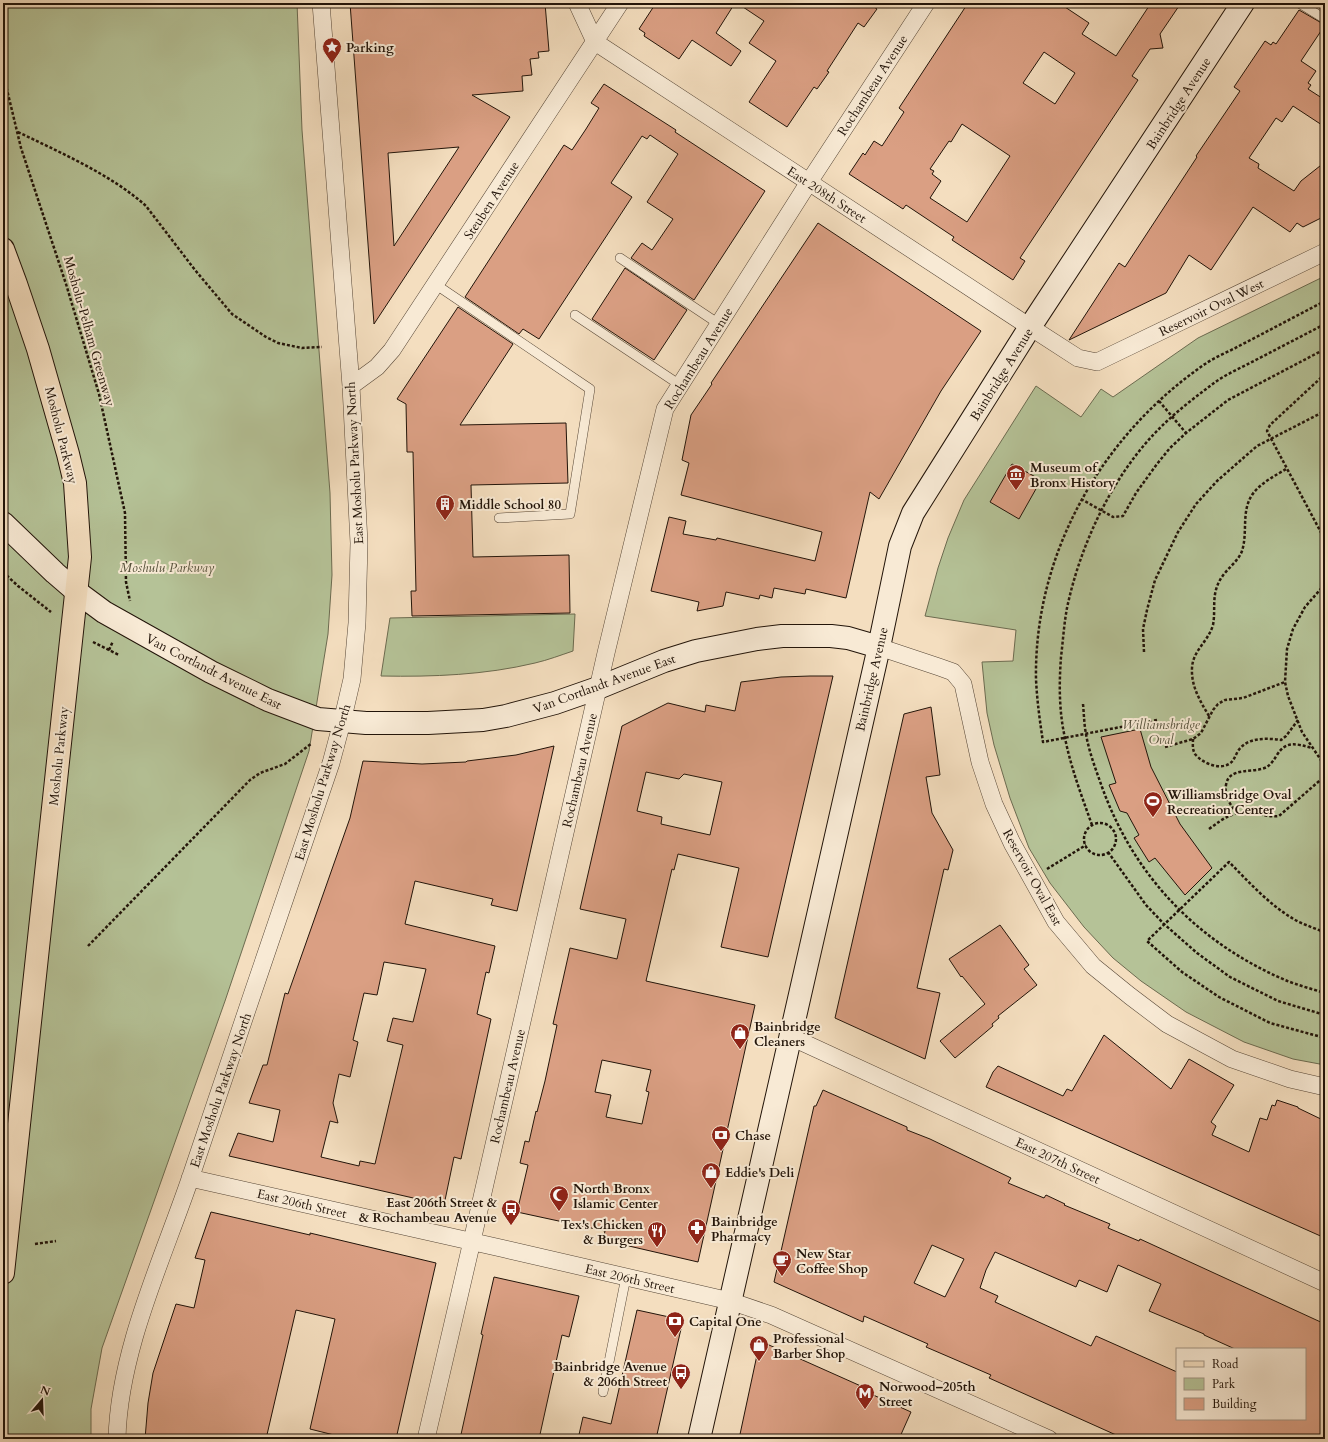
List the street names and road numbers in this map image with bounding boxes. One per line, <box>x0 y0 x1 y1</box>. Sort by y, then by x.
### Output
street label: Rochambeau Avenue <box>833 32 912 140</box>
street label: Bainbridge Avenue <box>1142 54 1215 153</box>
street label: Steuben Avenue <box>460 158 524 243</box>
street label: East 208th Street <box>783 162 870 227</box>
street label: Mosholu-Pelham Greenway <box>59 254 119 409</box>
street label: Reservoir Oval West <box>1156 275 1267 341</box>
street label: Rochambeau Avenue <box>660 304 738 413</box>
street label: Bainbridge Avenue <box>966 324 1038 425</box>
street label: East Mosholu Parkway North <box>342 381 368 545</box>
street label: Mosholu Parkway <box>40 385 82 486</box>
street label: Bainbridge Avenue <box>851 625 893 733</box>
street label: Van Cortlandt Avenue East <box>142 630 285 714</box>
street label: Van Cortlandt Avenue East <box>531 650 678 718</box>
street label: East Mosholu Parkway North <box>291 702 355 863</box>
street label: Mosholu Parkway <box>45 705 73 807</box>
street label: Rochambeau Avenue <box>558 711 602 829</box>
street label: Reservoir Oval East <box>998 826 1066 929</box>
street label: East Mosholu Parkway North <box>186 1010 256 1170</box>
street label: Rochambeau Avenue <box>486 1027 530 1145</box>
street label: East 207th Street <box>1012 1133 1103 1188</box>
street label: East 206th Street <box>255 1185 348 1223</box>
street label: East 206th Street <box>583 1260 676 1298</box>

